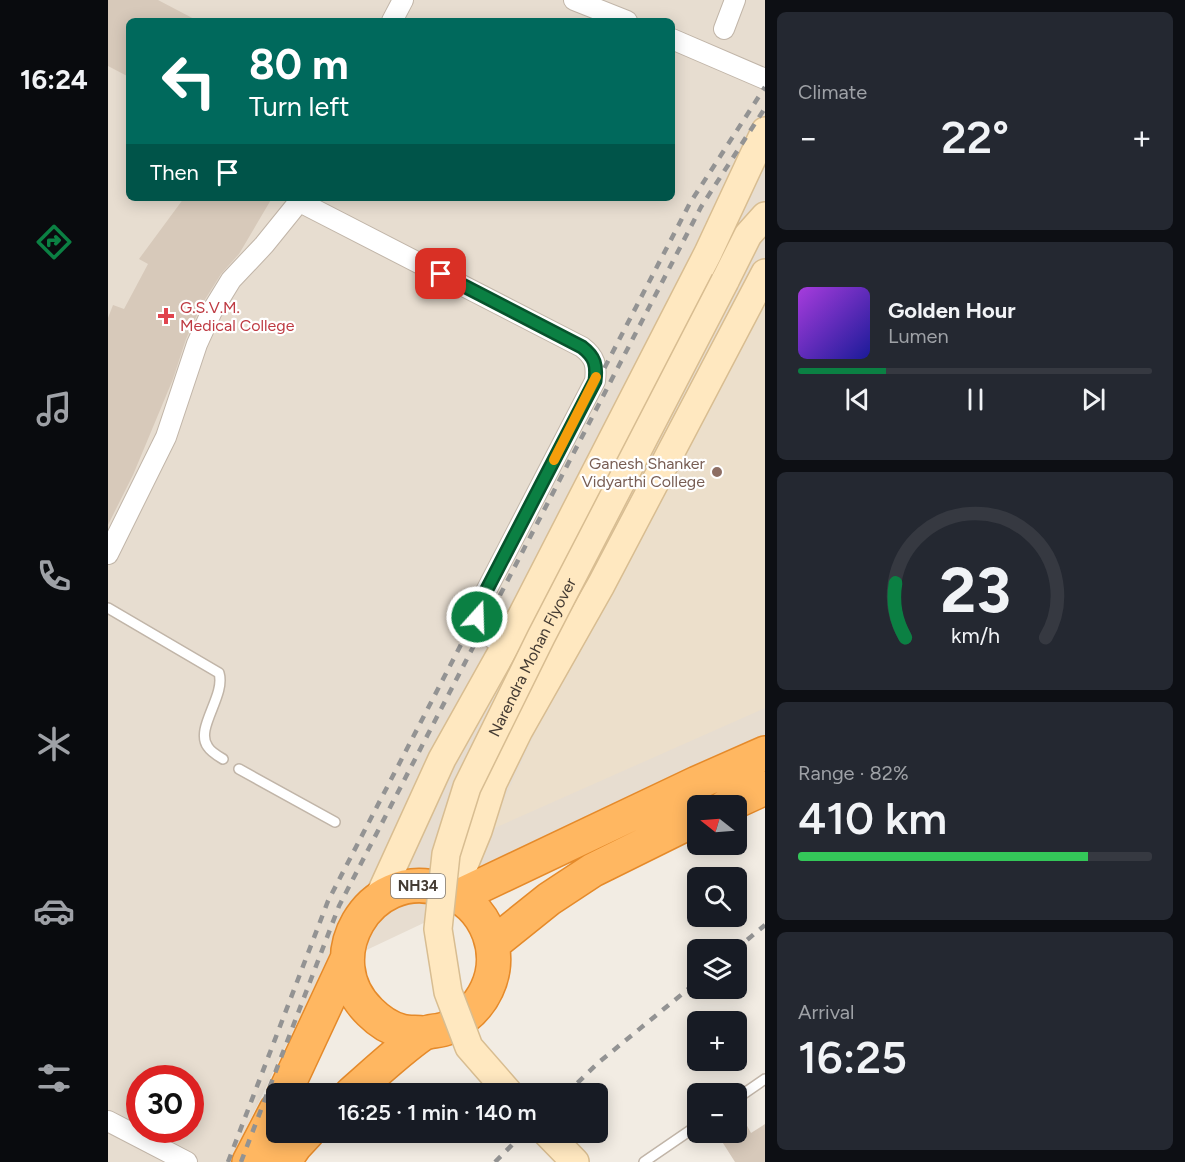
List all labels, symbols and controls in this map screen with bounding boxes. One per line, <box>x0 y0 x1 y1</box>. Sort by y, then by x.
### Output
text: 80 m <box>249 39 349 90</box>
icon: left <box>150 42 228 120</box>
text: 16:24 <box>20 63 88 96</box>
text: Climate <box>798 80 867 104</box>
text: Turn left <box>249 90 349 123</box>
text: 22° <box>941 110 1009 164</box>
text: − <box>798 118 819 157</box>
text: + <box>1131 118 1152 157</box>
icon: arrive <box>211 156 244 189</box>
text: Then <box>150 159 199 186</box>
icon: directions <box>33 221 75 263</box>
pin <box>415 248 466 299</box>
icon: arrive <box>424 257 457 290</box>
text: Golden Hour <box>888 297 1016 324</box>
place label: G.S.V.M. Medical College <box>180 298 295 335</box>
marker: G.S.V.M. Medical College <box>157 307 175 325</box>
text: Lumen <box>888 324 949 348</box>
icon: previous <box>841 383 874 416</box>
icon: pause <box>959 383 992 416</box>
icon: next <box>1077 383 1110 416</box>
icon: music <box>33 388 75 430</box>
place label: Ganesh Shanker Vidyarthi College <box>582 454 706 491</box>
marker: Ganesh Shanker Vidyarthi College <box>710 465 724 479</box>
text: 23 <box>940 553 1010 628</box>
icon: phone <box>33 555 75 597</box>
street label: Narendra Mohan Flyover <box>484 574 580 739</box>
position arrow <box>445 585 509 649</box>
text: km/h <box>951 623 999 648</box>
icon: climate <box>33 723 75 765</box>
text: Range · 82% <box>798 761 909 785</box>
text: 410 km <box>798 791 947 845</box>
north arrow <box>687 795 747 855</box>
map controls <box>687 795 747 1143</box>
button: search <box>687 867 747 927</box>
road number: NH34 <box>391 874 445 898</box>
icon: car <box>33 890 75 932</box>
button: layers <box>687 939 747 999</box>
text: Arrival <box>798 1000 854 1024</box>
button: + <box>687 1011 747 1071</box>
text: 16:25 <box>798 1030 907 1084</box>
icon: filters <box>33 1057 75 1099</box>
speed limit sign: 30 <box>126 1065 204 1143</box>
button: − <box>687 1083 747 1143</box>
text: 16:25 · 1 min · 140 m <box>338 1099 536 1126</box>

